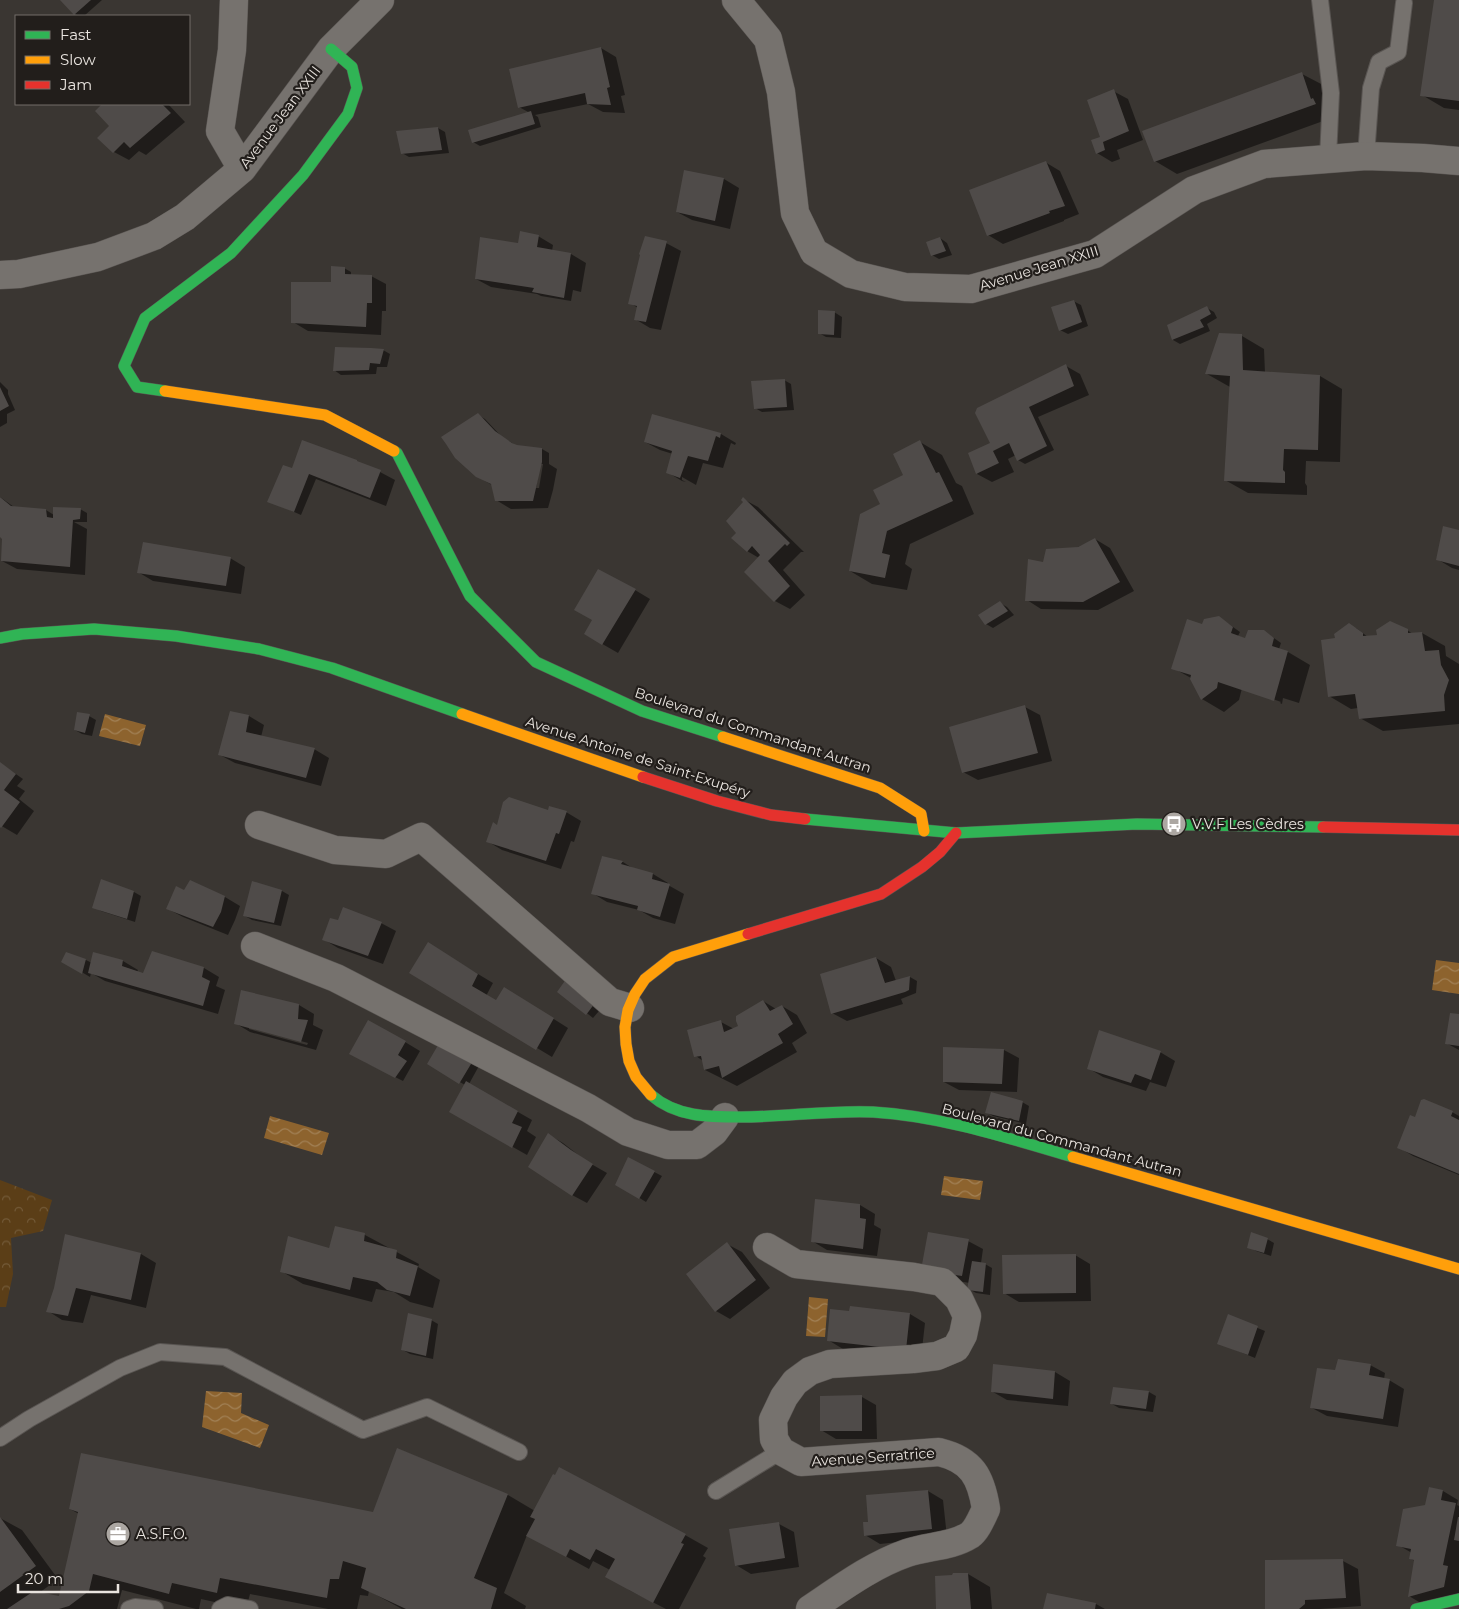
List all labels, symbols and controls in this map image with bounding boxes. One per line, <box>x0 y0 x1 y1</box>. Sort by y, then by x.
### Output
legend <box>15 15 190 105</box>
text: Fast <box>60 25 91 44</box>
text: Slow <box>60 50 96 69</box>
street label: Avenue Jean XXIII <box>236 62 324 172</box>
text: Jam <box>59 75 92 94</box>
street label: Avenue Jean XXIII <box>977 241 1101 295</box>
street label: Boulevard du Commandant Autran <box>632 683 874 777</box>
street label: Avenue Antoine de Saint-Exupéry <box>523 712 753 802</box>
bus stop icon: V.V.F Les Cèdres <box>1161 811 1187 837</box>
place label: V.V.F Les Cèdres <box>1192 815 1304 833</box>
street label: Boulevard du Commandant Autran <box>940 1099 1184 1181</box>
street label: Avenue Serratrice <box>811 1444 935 1470</box>
office icon: A.S.F.O. <box>105 1521 131 1547</box>
place label: A.S.F.O. <box>136 1525 187 1543</box>
scale bar <box>18 1562 118 1594</box>
text: 20 m <box>25 1569 63 1588</box>

